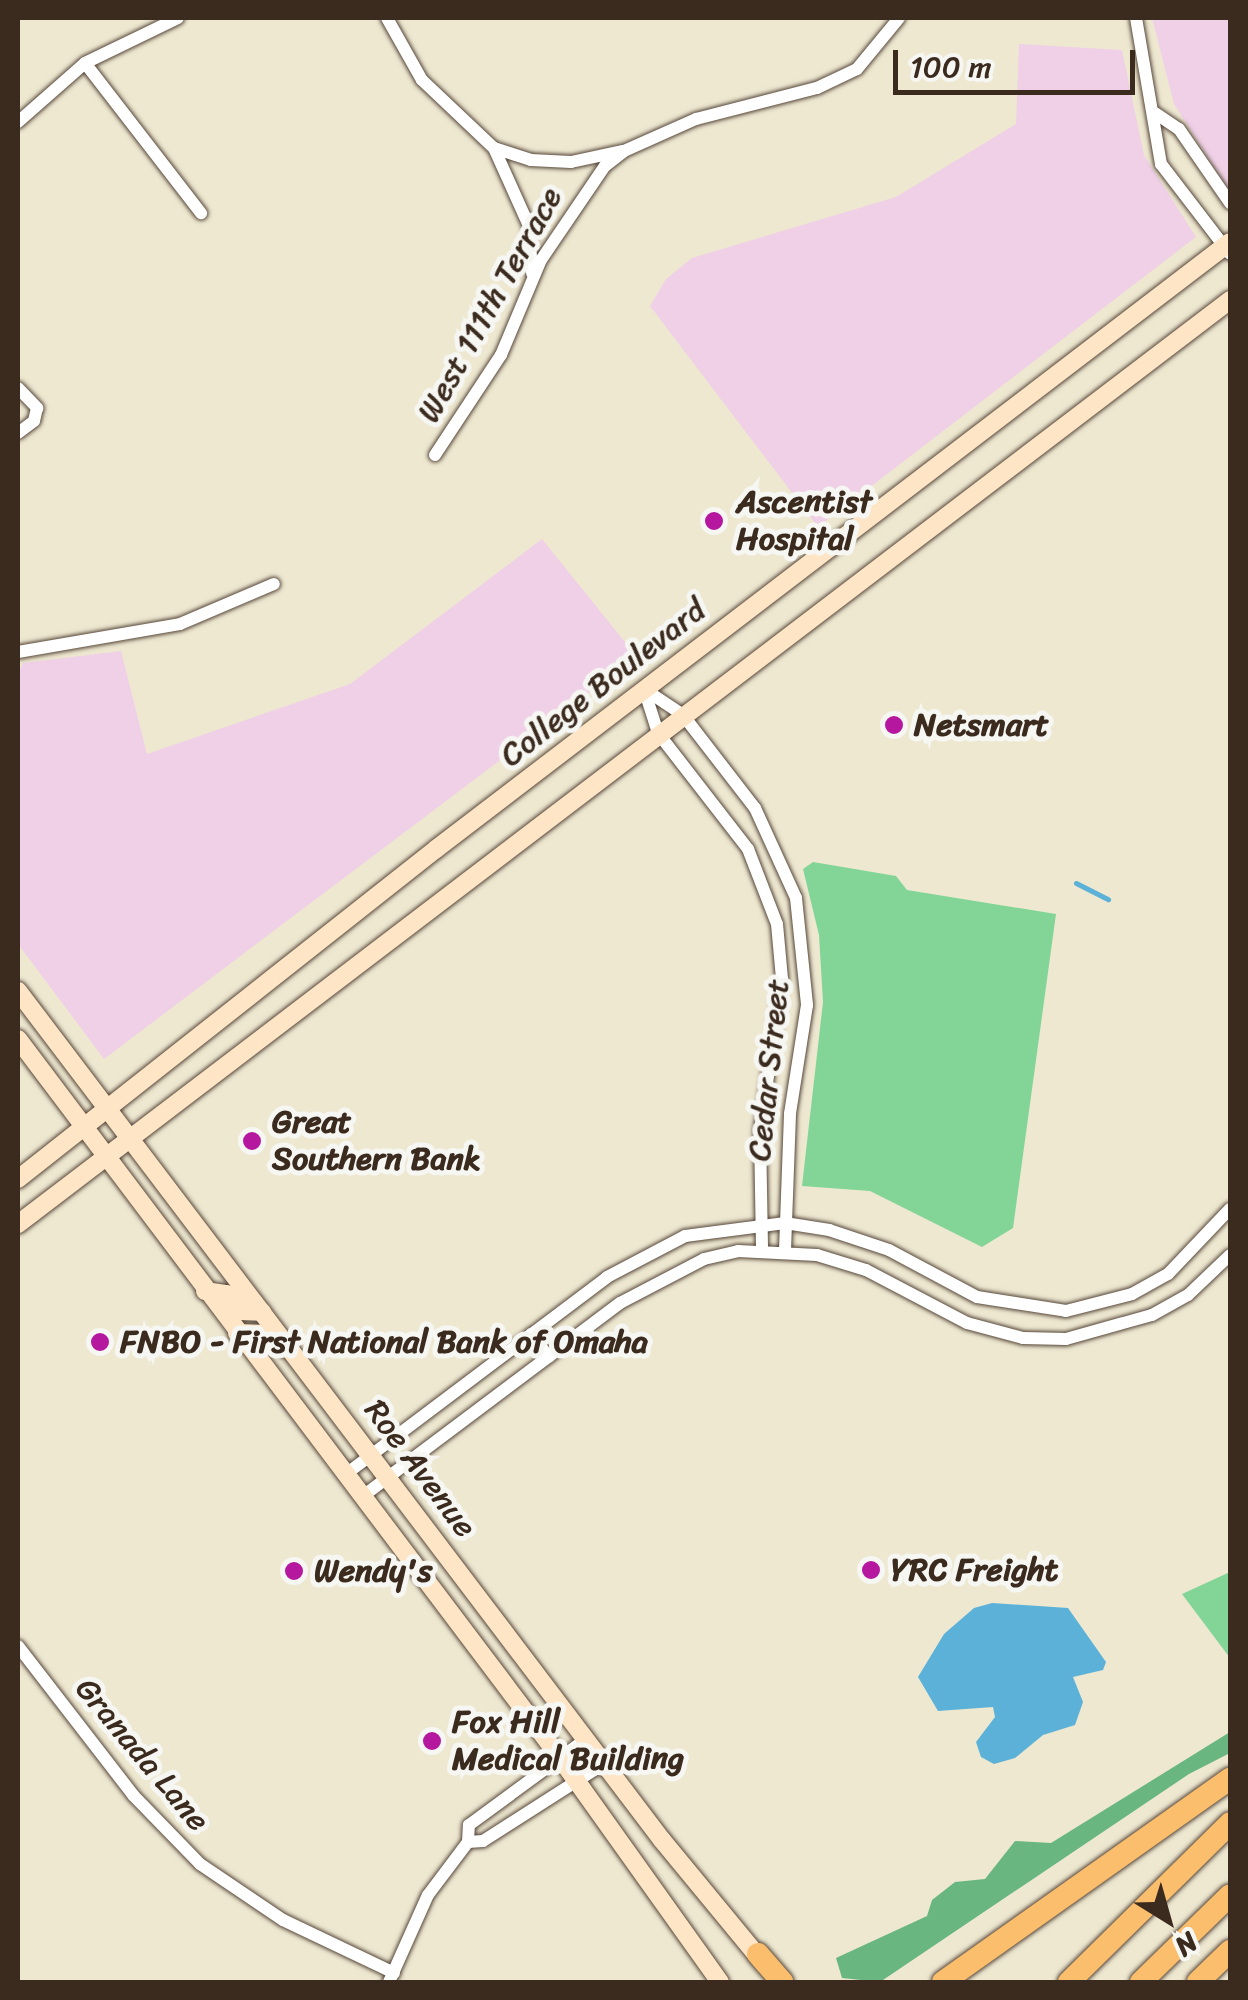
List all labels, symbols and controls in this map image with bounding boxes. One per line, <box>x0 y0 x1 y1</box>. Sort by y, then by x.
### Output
scale bar <box>898 30 1140 92</box>
text: 100 m <box>910 40 992 94</box>
street label: West 111th Terrace <box>409 180 571 430</box>
place label: Ascentist Hospital <box>736 484 872 559</box>
marker: Ascentist Hospital <box>701 508 727 534</box>
street label: College Boulevard <box>493 591 713 775</box>
place label: Netsmart <box>914 706 1049 744</box>
marker: Netsmart <box>883 714 905 736</box>
street label: Cedar Street <box>740 977 798 1163</box>
place label: Great Southern Bank <box>272 1104 481 1179</box>
marker: Great Southern Bank <box>241 1130 263 1152</box>
place label: FNBO - First National Bank of Omaha <box>120 1323 647 1361</box>
marker: FNBO - First National Bank of Omaha <box>89 1331 111 1353</box>
street label: Roe Avenue <box>356 1393 484 1545</box>
place label: YRC Freight <box>891 1551 1058 1589</box>
place label: Wendy's <box>314 1552 432 1590</box>
marker: YRC Freight <box>860 1559 882 1581</box>
marker: Wendy's <box>283 1560 305 1582</box>
street label: Granada Lane <box>67 1671 217 1839</box>
place label: Fox Hill Medical Building <box>452 1704 684 1779</box>
marker: Fox Hill Medical Building <box>421 1730 443 1752</box>
north arrow <box>1118 1870 1218 1970</box>
text: N <box>1164 1919 1209 1970</box>

